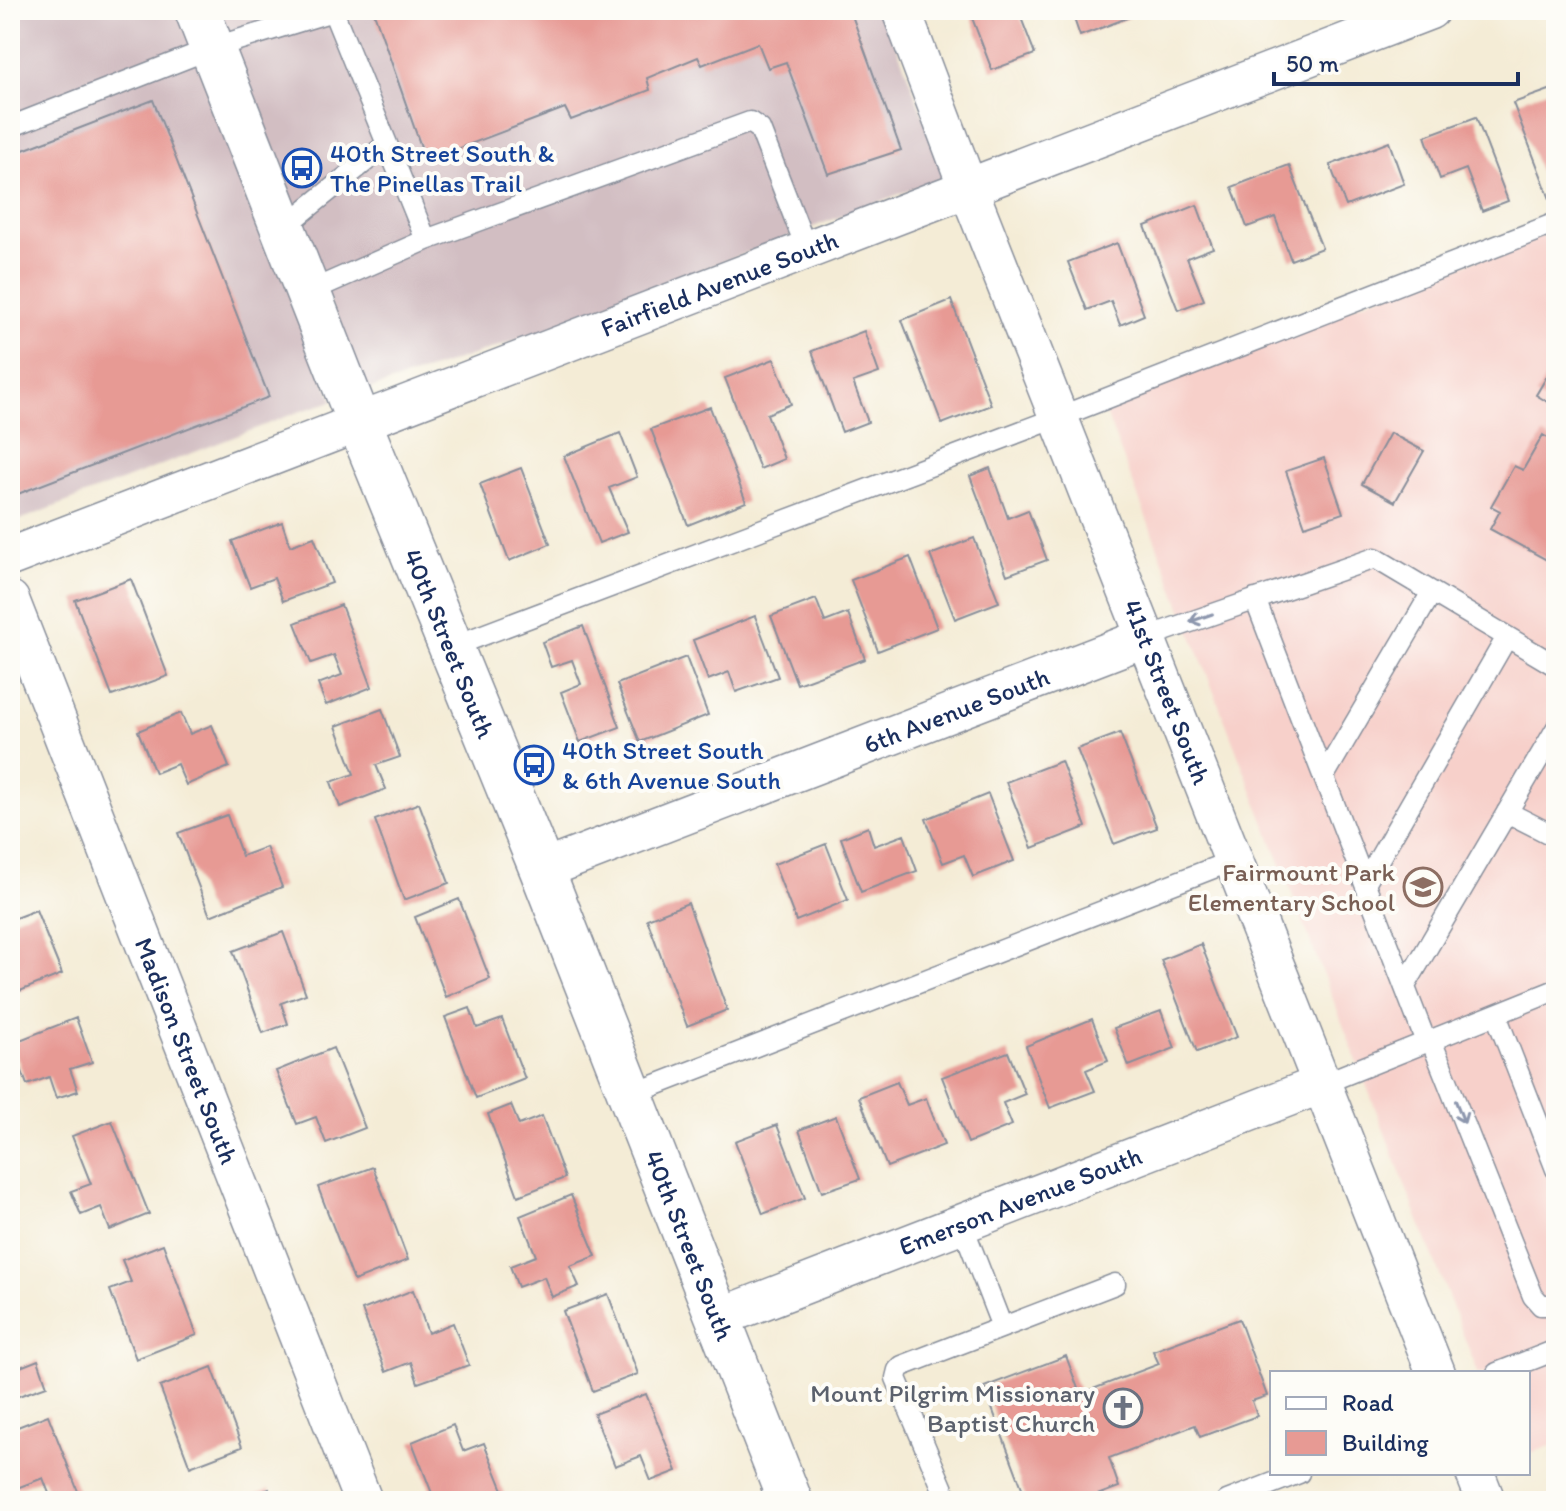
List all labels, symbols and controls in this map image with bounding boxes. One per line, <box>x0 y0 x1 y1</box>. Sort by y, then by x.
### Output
scale bar <box>1274 36 1518 86</box>
text: 50 m <box>1286 49 1339 78</box>
place label: 40th Street South & The Pinellas Trail <box>330 137 554 199</box>
bus stop icon: 40th Street South & The Pinellas Trail <box>281 147 323 189</box>
street label: Fairfield Avenue South <box>596 224 842 344</box>
street label: 40th Street South <box>397 544 502 743</box>
street label: 41st Street South <box>1116 595 1218 789</box>
one-way arrow <box>1189 612 1214 626</box>
street label: 6th Avenue South <box>859 660 1054 761</box>
place label: 40th Street South & 6th Avenue South <box>562 734 781 796</box>
bus stop icon: 40th Street South & 6th Avenue South <box>513 744 555 786</box>
place label: Fairmount Park Elementary School <box>1188 856 1396 918</box>
school or university icon: Fairmount Park Elementary School <box>1402 866 1444 908</box>
street label: Madison Street South <box>128 933 245 1168</box>
one-way arrow <box>1454 1099 1468 1124</box>
street label: Emerson Avenue South <box>894 1139 1146 1262</box>
street label: 40th Street South <box>638 1146 741 1345</box>
legend <box>1270 1371 1530 1475</box>
place label: Mount Pilgrim Missionary Baptist Church <box>810 1377 1095 1439</box>
church icon: Mount Pilgrim Missionary Baptist Church <box>1102 1387 1144 1429</box>
text: Road <box>1342 1388 1394 1417</box>
text: Building <box>1342 1428 1429 1457</box>

